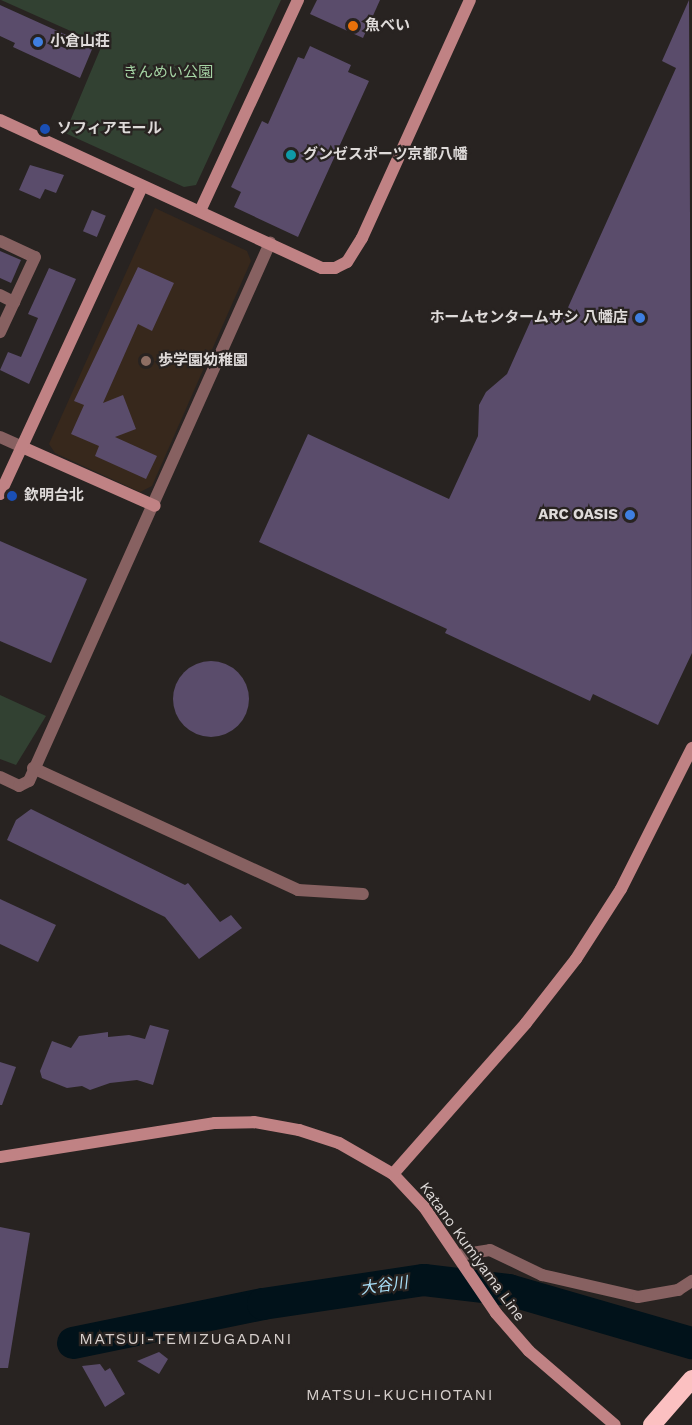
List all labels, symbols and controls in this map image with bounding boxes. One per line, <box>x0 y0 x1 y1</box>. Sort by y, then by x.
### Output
place label: 魚べい <box>365 17 410 35</box>
marker: 魚べい <box>346 19 360 33</box>
place label: 小倉山荘 <box>50 33 110 51</box>
marker: 小倉山荘 <box>31 35 45 49</box>
park label: きんめい公園 <box>123 64 213 82</box>
place label: ソフィアモール <box>57 120 162 138</box>
marker: ソフィアモール <box>38 122 52 136</box>
place label: グンゼスポーツ京都八幡 <box>303 146 468 164</box>
marker: グンゼスポーツ京都八幡 <box>284 148 298 162</box>
place label: ホームセンタームサシ 八幡店 <box>429 309 628 327</box>
marker: ホームセンタームサシ 八幡店 <box>633 311 647 325</box>
place label: 歩学園幼稚園 <box>158 352 248 370</box>
marker: 歩学園幼稚園 <box>139 354 153 368</box>
place label: 欽明台北 <box>24 487 84 505</box>
marker: 欽明台北 <box>5 489 19 503</box>
place label: ARC OASIS <box>538 506 618 524</box>
marker: ARC OASIS <box>623 508 637 522</box>
street label: Katano Kumiyama Line <box>415 1179 529 1325</box>
water label: 大谷川 <box>359 1273 409 1299</box>
district label: MATSUI-TEMIZUGADANI <box>79 1329 293 1349</box>
district label: MATSUI-KUCHIOTANI <box>306 1385 494 1405</box>

